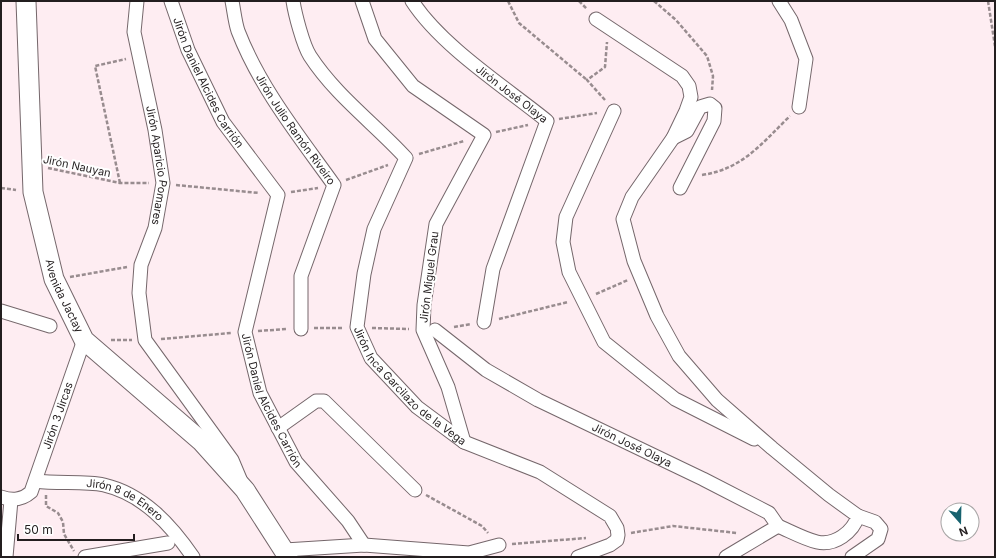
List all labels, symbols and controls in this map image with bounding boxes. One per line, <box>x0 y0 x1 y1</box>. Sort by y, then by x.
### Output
street label: Jirón Daniel Alcides Carrión <box>170 15 247 150</box>
street label: Jirón José Olaya <box>473 62 551 126</box>
street label: Jirón Julio Ramón Riveiro <box>253 71 339 188</box>
street label: Jirón Aparicio Pomares <box>143 104 170 226</box>
street label: Jirón Nauyan <box>42 152 112 180</box>
street label: Jirón Miguel Grau <box>416 230 442 324</box>
street label: Avenida Jactay <box>42 258 86 335</box>
street label: Jirón Inca Garcilazo de la Vega <box>351 324 469 448</box>
street label: Jirón Daniel Alcides Carrión <box>239 332 305 471</box>
street label: Jirón 3 Jircas <box>39 380 76 451</box>
street label: Jirón José Olaya <box>590 420 674 470</box>
street label: Jirón 8 de Enero <box>86 476 167 524</box>
north arrow <box>940 502 980 542</box>
scale bar <box>18 516 134 542</box>
text: 50 m <box>24 522 53 537</box>
text: N <box>957 523 970 539</box>

